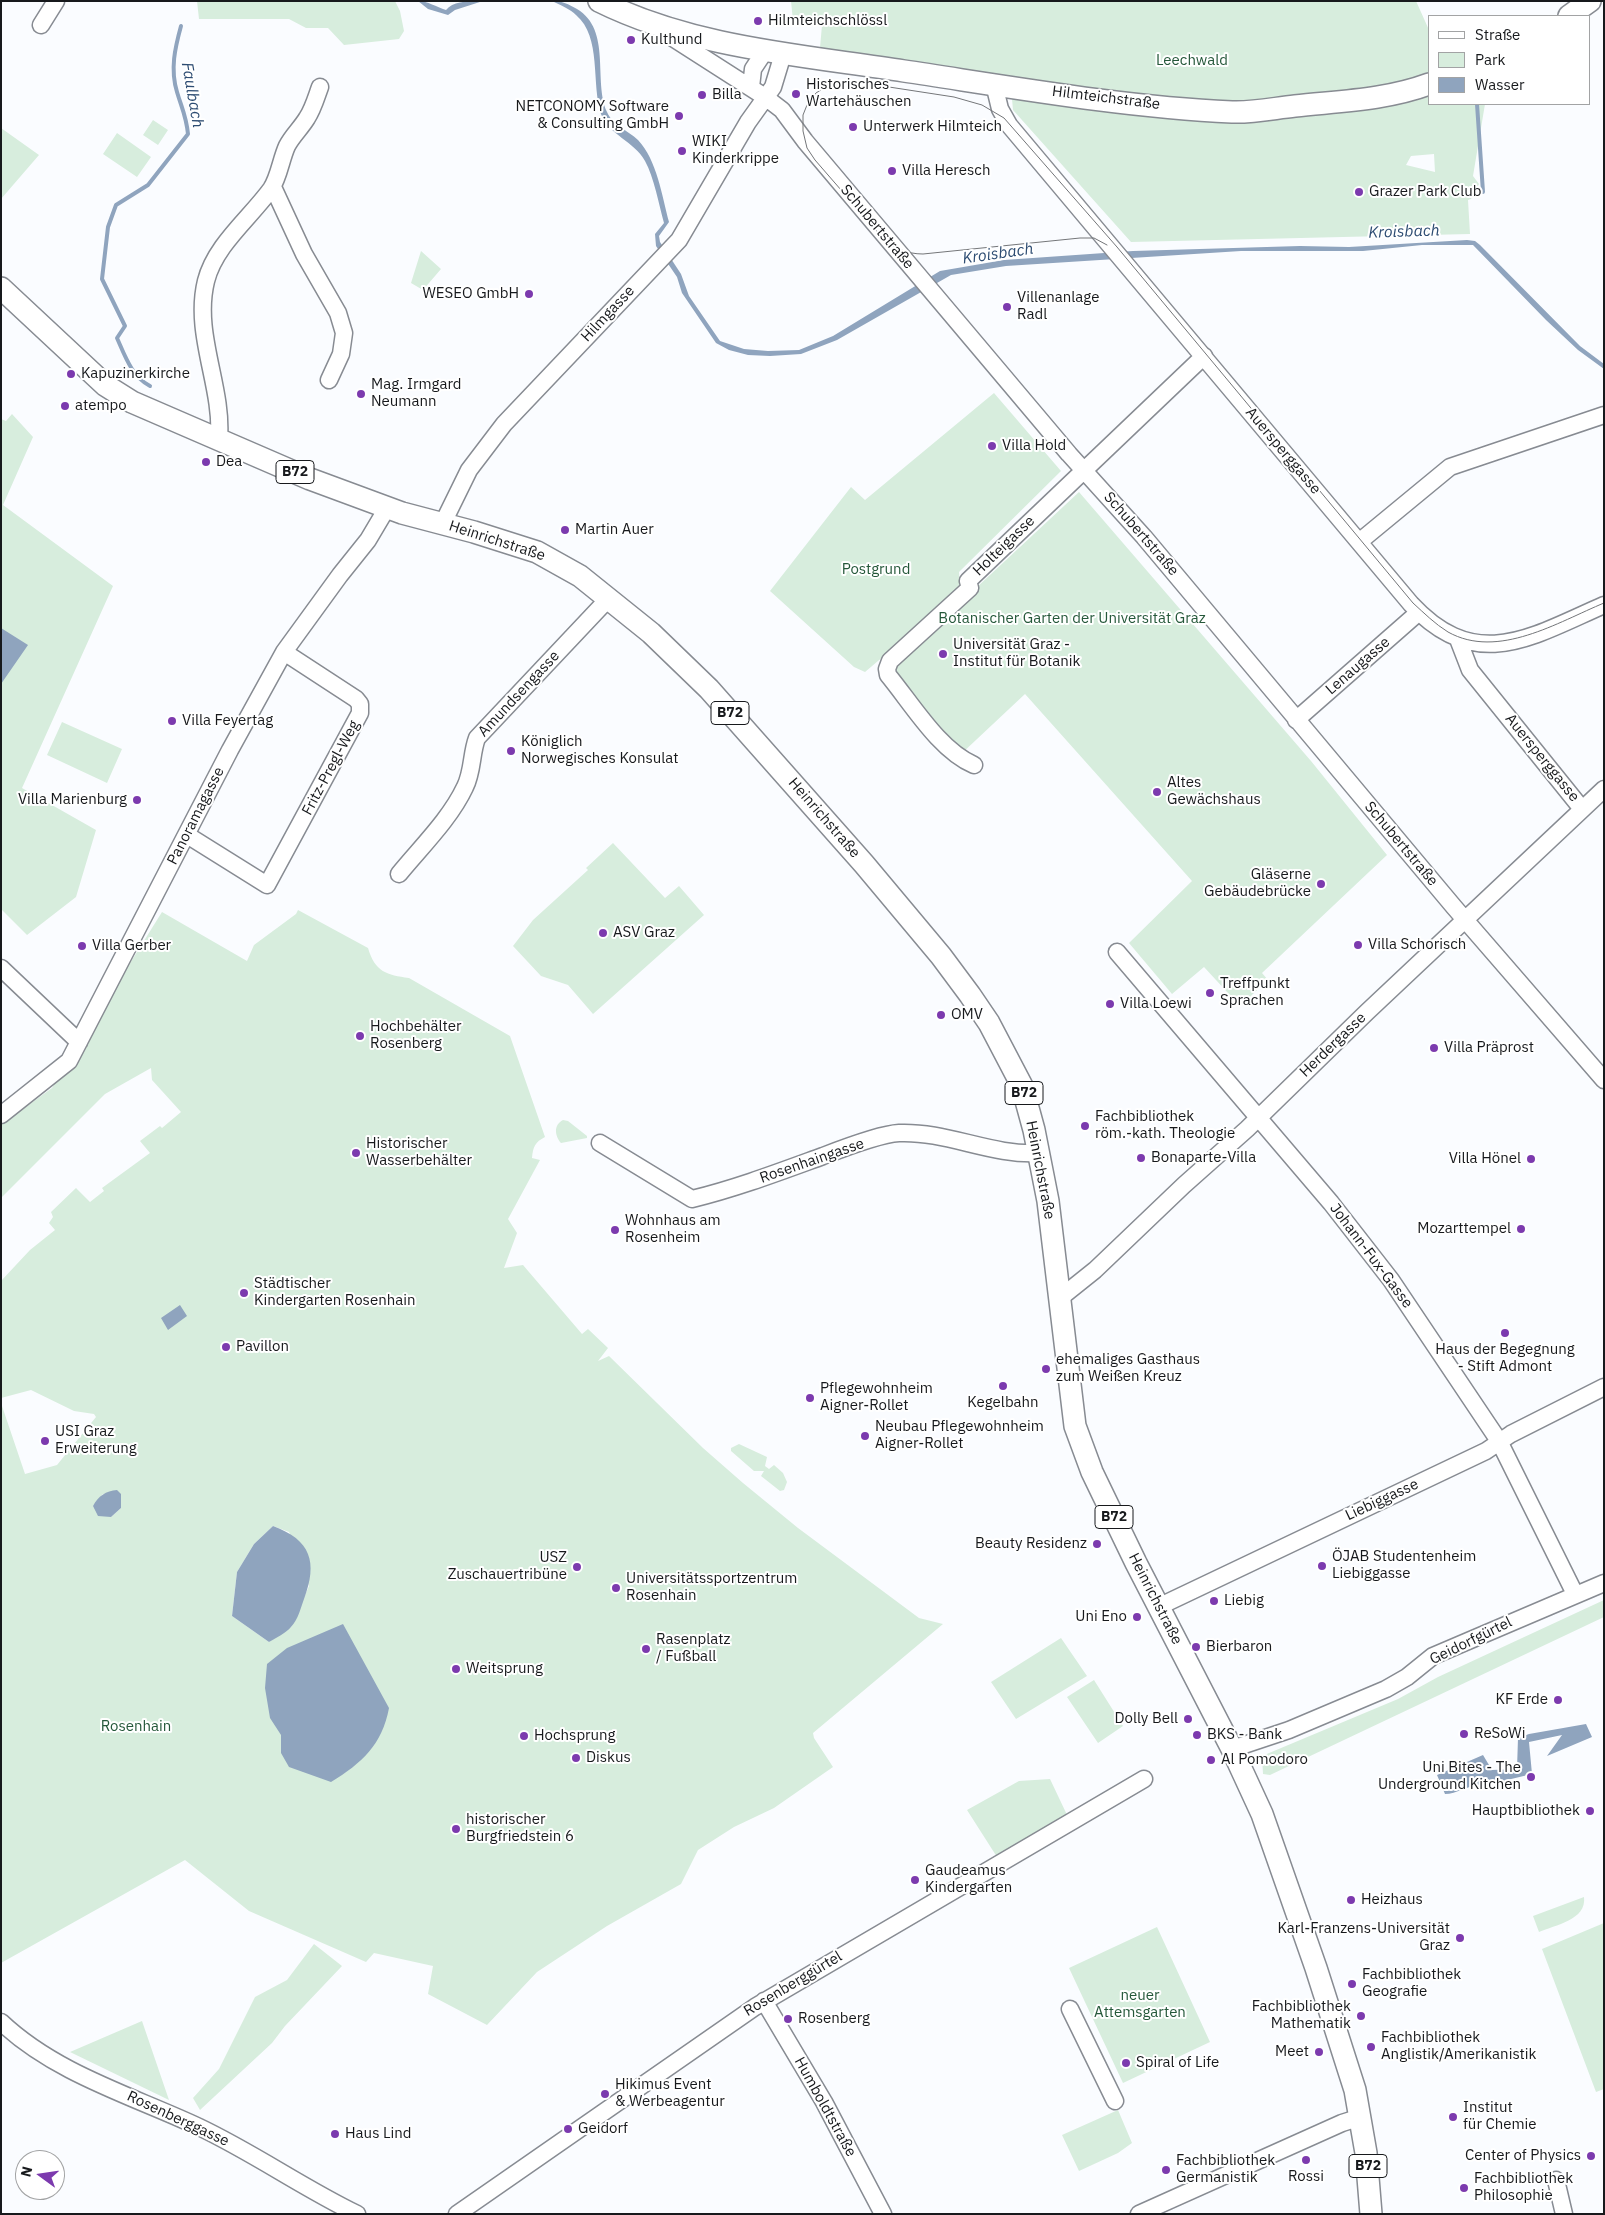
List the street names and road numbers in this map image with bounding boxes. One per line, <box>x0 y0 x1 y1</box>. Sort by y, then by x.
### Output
street label: Hilmteichstraße <box>1051 82 1161 114</box>
street label: Schubertstraße <box>836 181 918 273</box>
street label: Hilmgasse <box>577 282 639 346</box>
street label: Auersperggasse <box>1241 404 1325 498</box>
road number: B72 <box>276 461 314 484</box>
street label: Schubertstraße <box>1100 489 1182 579</box>
street label: Holteigasse <box>969 512 1039 580</box>
street label: Heinrichstraße <box>447 517 547 565</box>
street label: Lenaugasse <box>1322 633 1394 699</box>
street label: Amundsengasse <box>475 647 563 741</box>
road number: B72 <box>711 701 749 724</box>
street label: Auersperggasse <box>1501 710 1583 806</box>
street label: Fritz-Pregl-Weg <box>298 717 364 819</box>
street label: Panoramagasse <box>164 764 228 868</box>
street label: Heinrichstraße <box>784 774 864 862</box>
street label: Schubertstraße <box>1360 798 1442 890</box>
street label: Herdergasse <box>1296 1009 1370 1081</box>
road number: B72 <box>1005 1082 1043 1104</box>
street label: Heinrichstraße <box>1022 1119 1058 1221</box>
street label: Rosenhaingasse <box>757 1135 867 1187</box>
street label: Johann-Fux-Gasse <box>1326 1200 1416 1312</box>
street label: Liebiggasse <box>1343 1475 1421 1525</box>
road number: B72 <box>1095 1505 1133 1528</box>
street label: Heinrichstraße <box>1124 1550 1186 1648</box>
street label: Geidorfgürtel <box>1427 1613 1515 1669</box>
street label: Rosenberggürtel <box>741 1948 845 2020</box>
street label: Humboldtstraße <box>790 2054 860 2160</box>
street label: Rosenberggasse <box>124 2087 232 2151</box>
road number: B72 <box>1349 2154 1387 2178</box>

